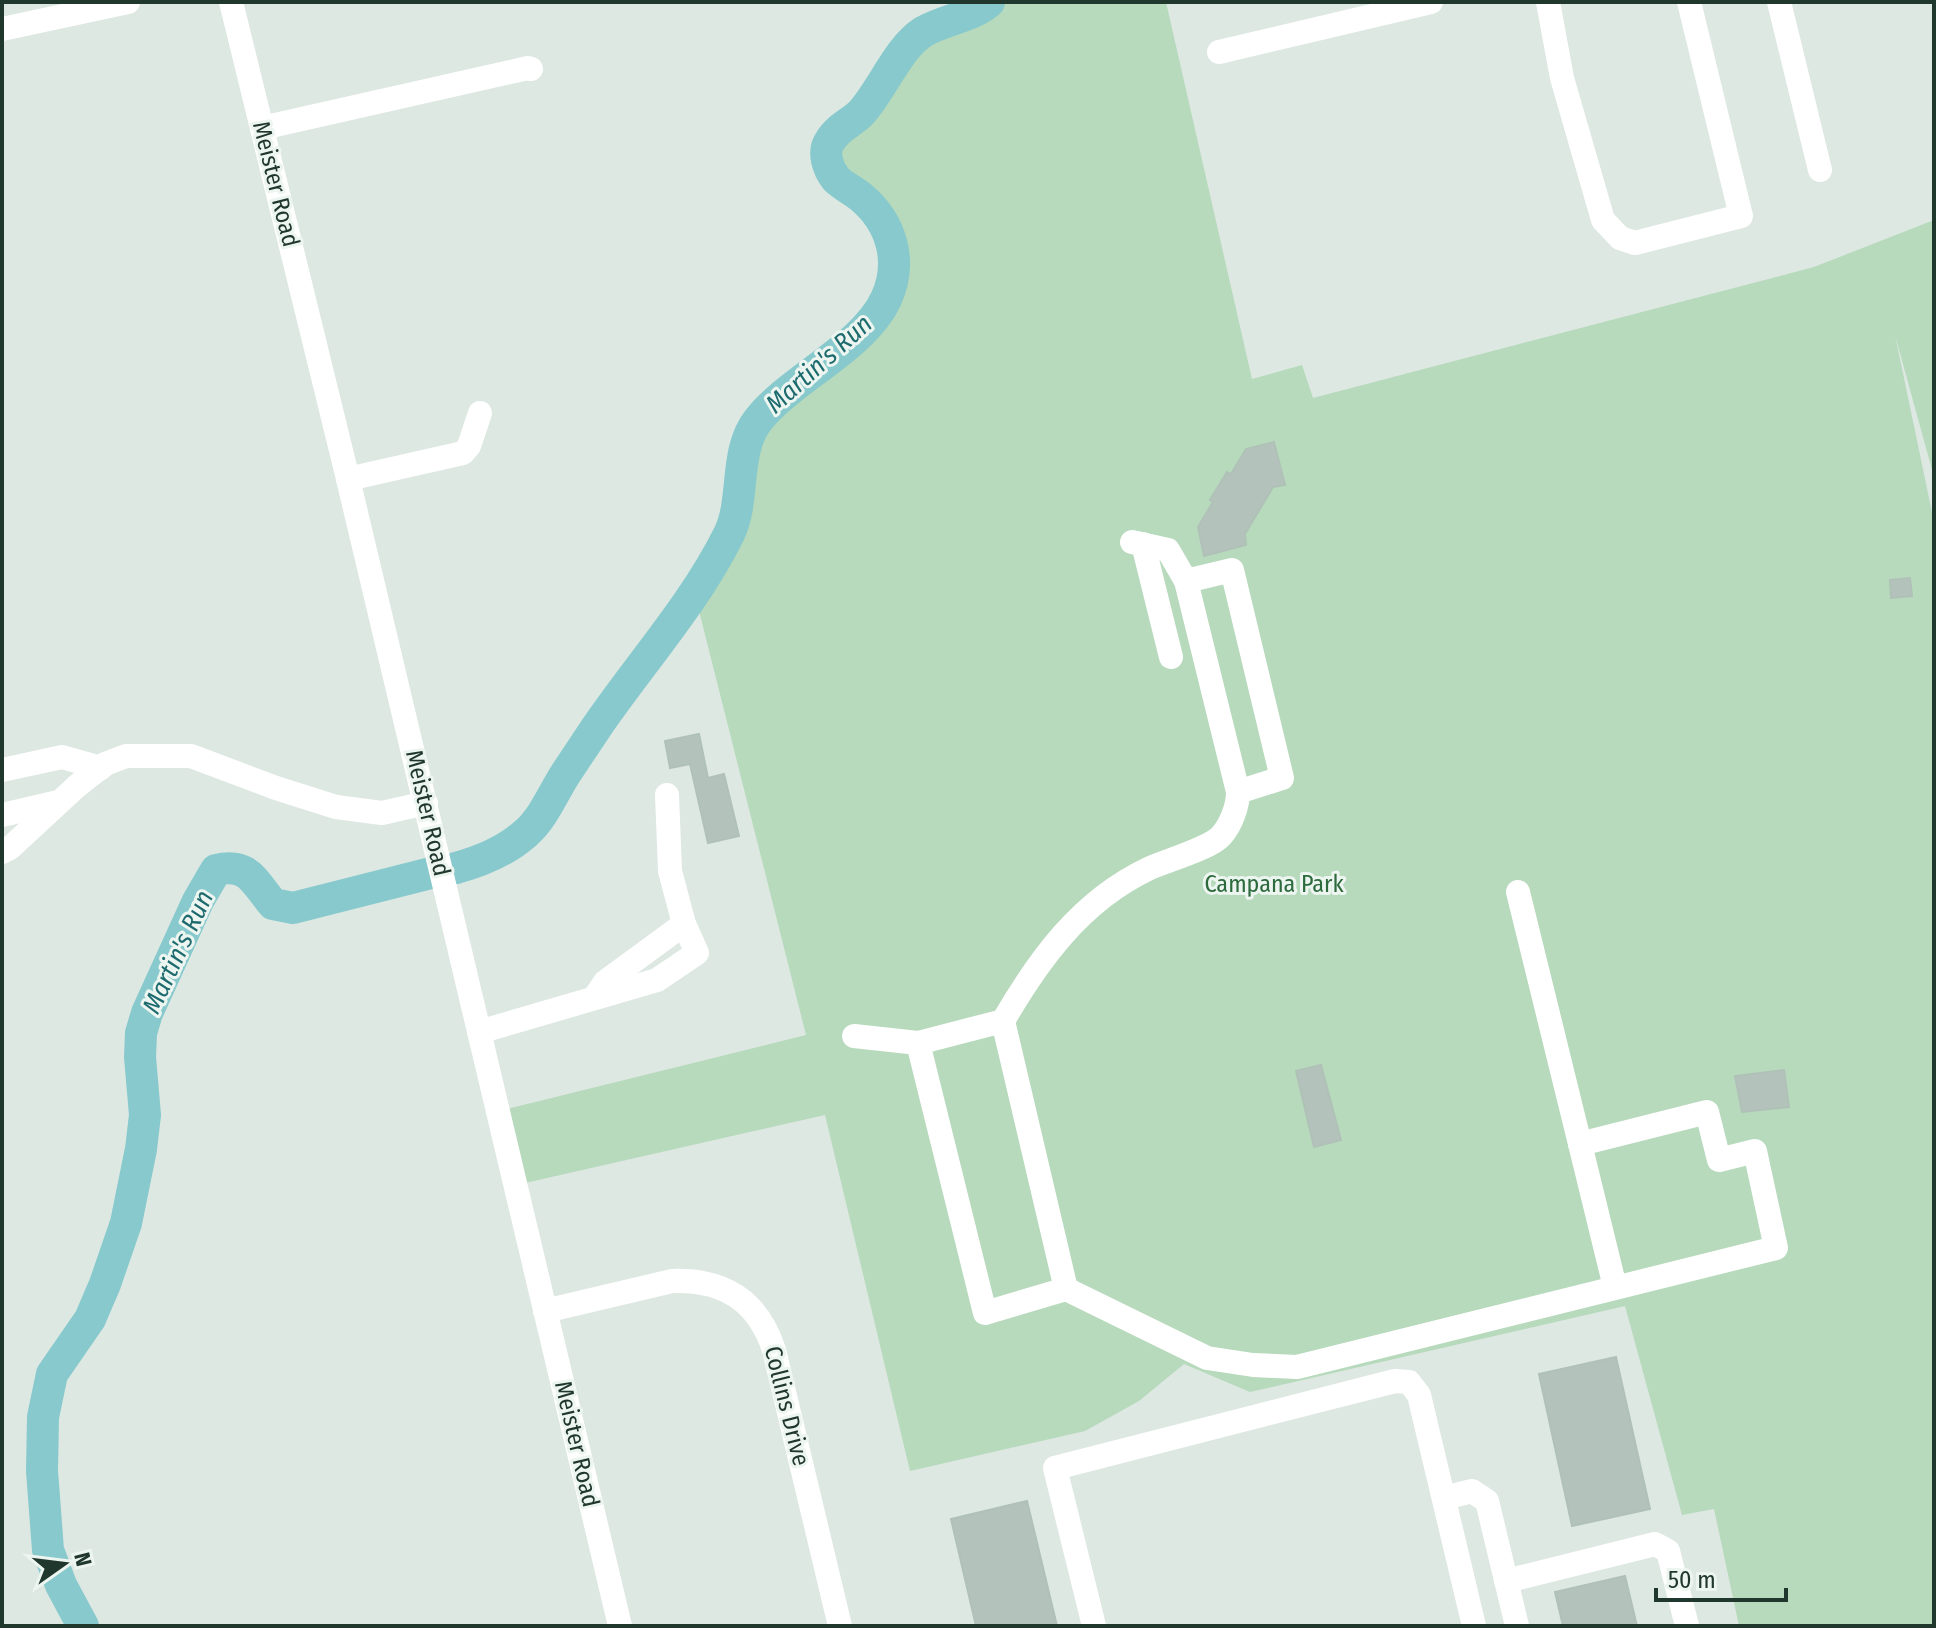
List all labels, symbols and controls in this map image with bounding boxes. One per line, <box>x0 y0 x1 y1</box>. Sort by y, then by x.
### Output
street label: Meister Road <box>247 118 305 250</box>
water label: Martin's Run <box>759 308 879 420</box>
street label: Meister Road <box>400 747 456 879</box>
park label: Campana Park <box>1204 870 1344 898</box>
water label: Martin's Run <box>136 886 220 1018</box>
street label: Collins Drive <box>759 1343 815 1469</box>
street label: Meister Road <box>549 1378 605 1510</box>
north arrow <box>24 1524 104 1604</box>
text: N <box>68 1550 98 1569</box>
scale bar <box>1656 1552 1786 1602</box>
text: 50 m <box>1668 1566 1716 1594</box>

